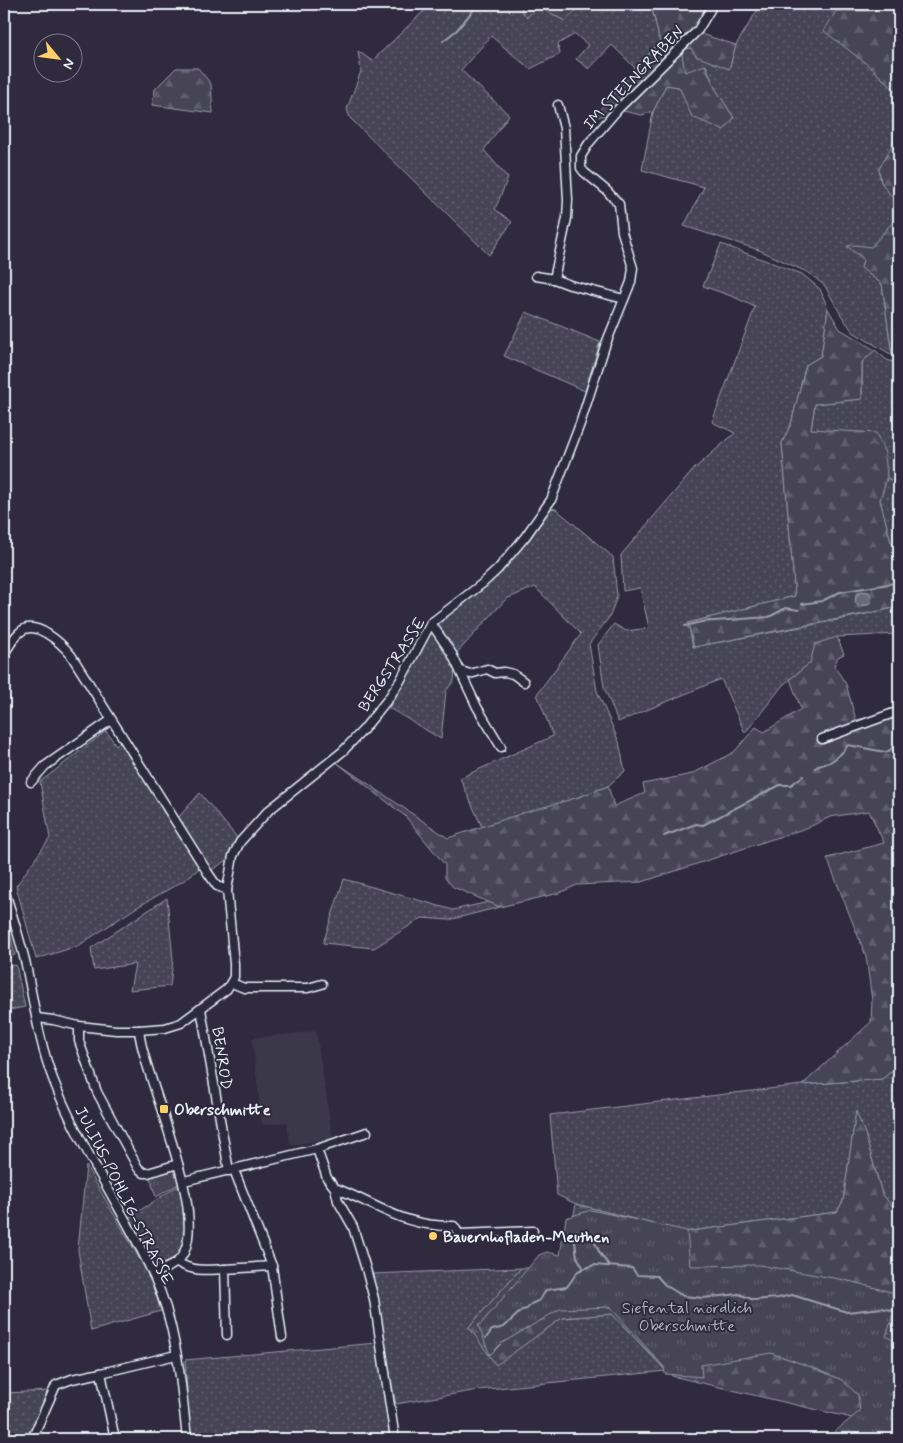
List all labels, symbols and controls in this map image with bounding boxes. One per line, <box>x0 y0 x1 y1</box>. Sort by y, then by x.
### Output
street label: IM STEINGRABEN <box>579 21 689 135</box>
north arrow <box>32 32 82 82</box>
text: N <box>58 55 79 72</box>
street label: BERGSTRASSE <box>354 614 431 716</box>
street label: BENROD <box>206 1025 237 1091</box>
place label: Oberschmitte <box>174 1100 271 1121</box>
street label: JULIUS-POHLIG-STRASSE <box>69 1103 178 1288</box>
marker: Oberschmitte <box>158 1103 170 1115</box>
place label: Bauernhofladen-Meuthen <box>443 1227 609 1248</box>
marker: Bauernhofladen-Meuthen <box>427 1230 439 1242</box>
park label: Siefental nördlich Oberschmitte <box>622 1298 752 1337</box>

